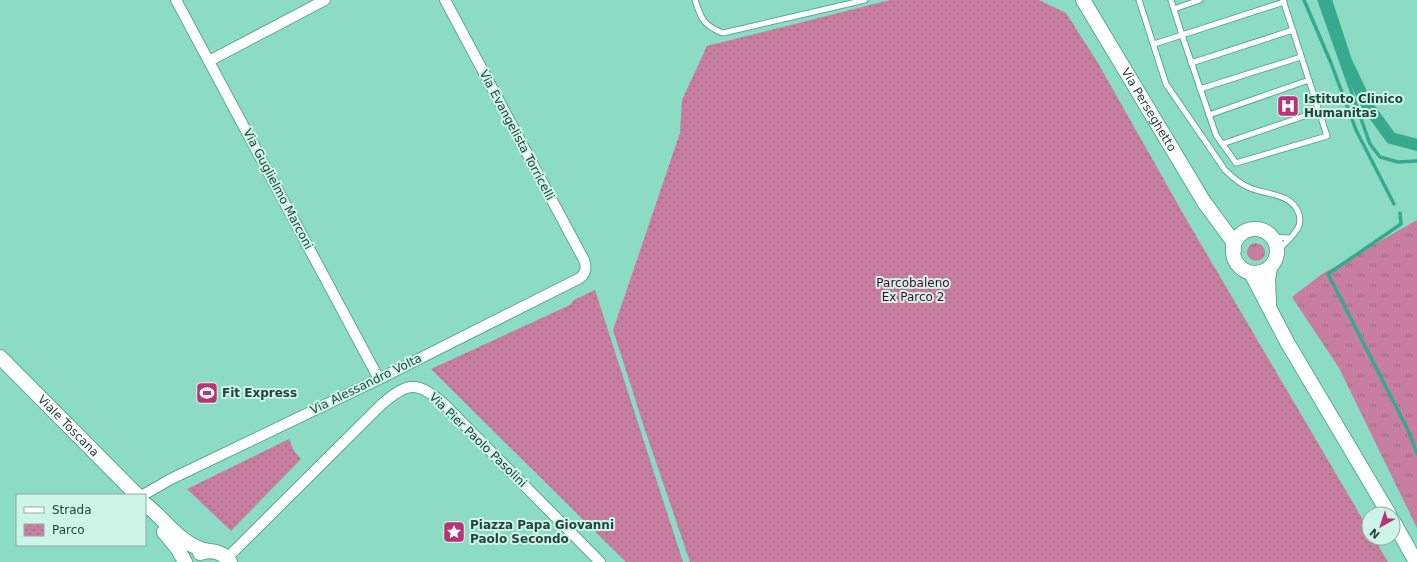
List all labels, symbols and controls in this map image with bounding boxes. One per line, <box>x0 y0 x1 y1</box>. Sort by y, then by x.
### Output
street label: Via Perseghetto <box>1118 66 1179 154</box>
street label: Via Evangelista Torricelli <box>477 67 557 203</box>
place label: Istituto Clinico Humanitas <box>1304 92 1403 120</box>
hospital icon: Istituto Clinico Humanitas <box>1275 93 1301 119</box>
street label: Via Guglielmo Marconi <box>240 126 316 252</box>
park label: Parcobaleno Ex Parco 2 <box>876 276 950 304</box>
street label: Via Alessandro Volta <box>308 351 424 417</box>
sports icon: Fit Express <box>194 380 220 406</box>
place label: Fit Express <box>222 386 297 400</box>
street label: Via Pier Paolo Pasolini <box>426 390 530 490</box>
street label: Viale Toscana <box>35 392 102 460</box>
legend <box>16 494 146 546</box>
text: Strada <box>52 503 92 517</box>
north arrow <box>1361 506 1401 546</box>
place label: Piazza Papa Giovanni Paolo Secondo <box>470 518 614 546</box>
place icon: Piazza Papa Giovanni Paolo Secondo <box>441 519 467 545</box>
text: Parco <box>52 523 85 537</box>
text: N <box>1367 525 1383 541</box>

